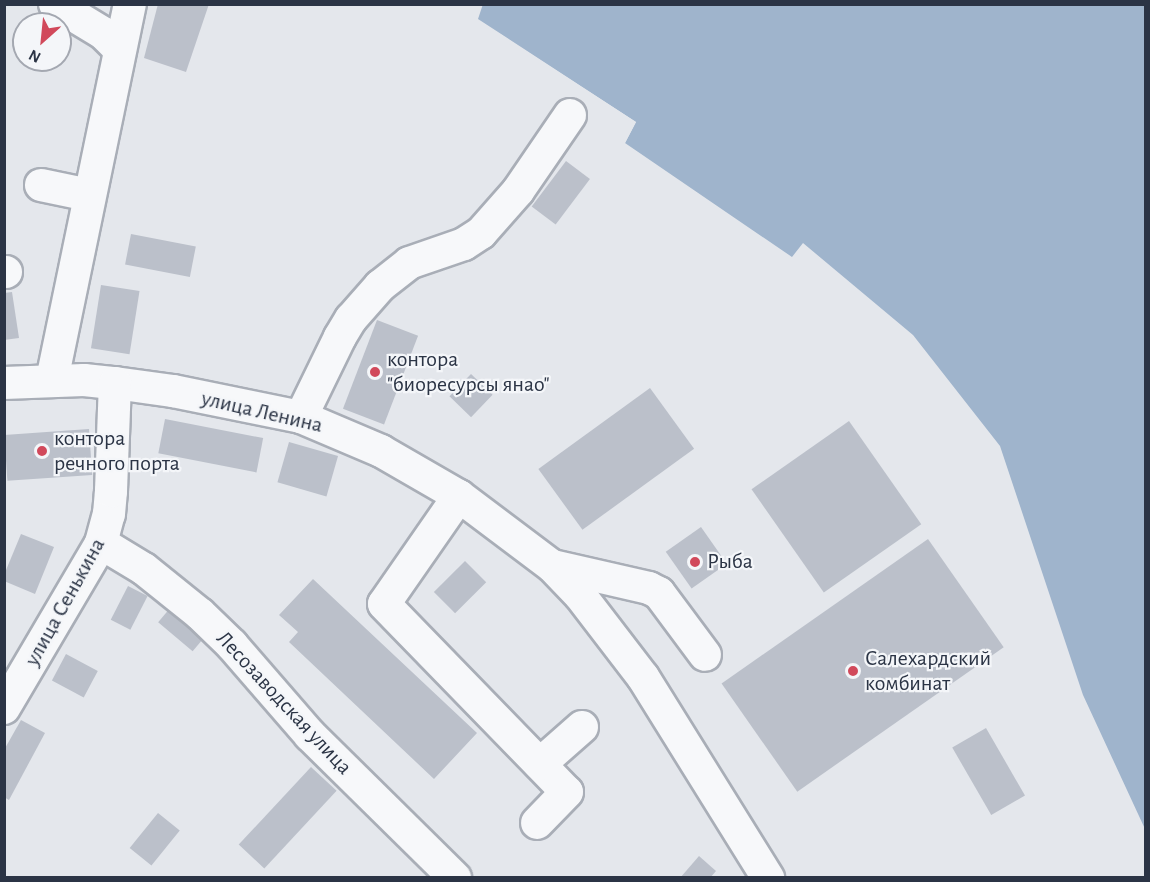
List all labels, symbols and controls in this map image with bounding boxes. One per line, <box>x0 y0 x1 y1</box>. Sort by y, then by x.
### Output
north arrow <box>12 12 72 72</box>
text: N <box>26 47 43 66</box>
place label: контора "биоресурсы янао" <box>387 346 550 398</box>
marker: контора "биоресурсы янао" <box>368 365 382 379</box>
street label: улица Ленина <box>199 385 325 439</box>
place label: контора речного порта <box>54 425 180 476</box>
marker: контора речного порта <box>35 444 49 458</box>
street label: улица Сенькина <box>19 533 111 671</box>
place label: Рыба <box>707 549 753 575</box>
marker: Рыба <box>688 555 702 569</box>
street label: Лесозаводская улица <box>211 626 357 780</box>
place label: Салехардский комбинат <box>865 645 991 696</box>
marker: Салехардский комбинат <box>846 664 860 678</box>

